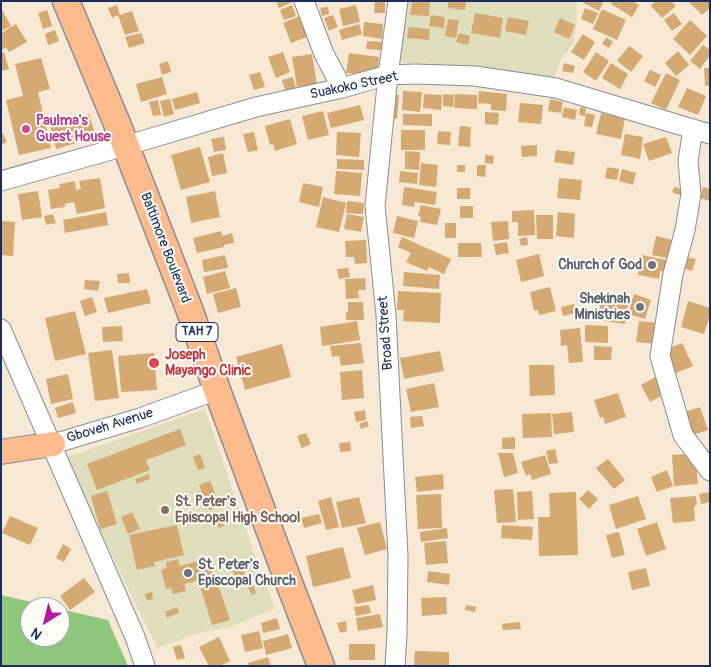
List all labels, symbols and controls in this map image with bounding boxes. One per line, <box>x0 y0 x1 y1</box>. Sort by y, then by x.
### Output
street label: Suakoko Street <box>309 68 399 104</box>
place label: Paulma's Guest House <box>36 113 111 146</box>
marker: Paulma's Guest House <box>20 123 32 135</box>
street label: Baltimore Boulevard <box>136 190 194 306</box>
place label: Church of God <box>558 257 642 273</box>
marker: Church of God <box>646 259 658 271</box>
place label: Shekinah Ministries <box>575 291 630 324</box>
street label: Broad Street <box>375 295 397 371</box>
marker: Shekinah Ministries <box>634 301 646 313</box>
road number: TAH 7 <box>176 322 218 342</box>
place label: Joseph Mayango Clinic <box>165 347 251 380</box>
marker: Joseph Mayango Clinic <box>147 356 161 370</box>
street label: Gboveh Avenue <box>65 405 155 447</box>
place label: St. Peter's Episcopal High School <box>175 494 300 526</box>
marker: St. Peter's Episcopal High School <box>159 504 171 516</box>
place label: St. Peter's Episcopal Church <box>198 557 296 590</box>
marker: St. Peter's Episcopal Church <box>182 567 194 579</box>
north arrow <box>20 597 70 647</box>
text: N <box>28 624 45 643</box>

